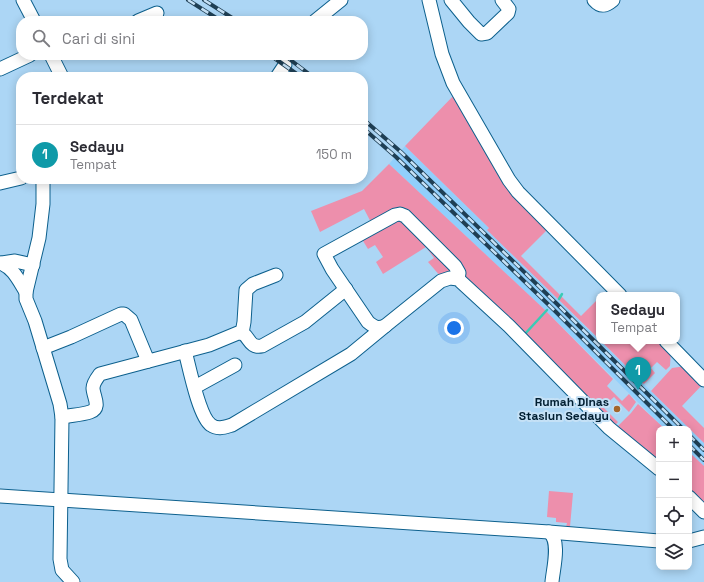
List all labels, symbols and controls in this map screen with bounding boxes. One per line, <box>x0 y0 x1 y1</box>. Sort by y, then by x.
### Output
search box <box>16 16 368 60</box>
icon: search <box>30 27 52 49</box>
text: Cari di sini <box>62 29 135 48</box>
text: Terdekat <box>32 87 104 109</box>
text: Sedayu <box>70 137 124 156</box>
text: 1 <box>42 146 48 163</box>
text: 150 m <box>316 146 352 163</box>
text: Tempat <box>70 156 117 173</box>
popup <box>596 292 680 344</box>
text: Sedayu <box>611 300 665 319</box>
your location <box>444 318 464 338</box>
text: Tempat <box>611 319 658 336</box>
pin: 1 <box>625 357 651 390</box>
place label: Rumah Dinas Stasiun Sedayu <box>519 394 609 424</box>
marker: Rumah Dinas Stasiun Sedayu <box>612 404 622 414</box>
map controls <box>656 426 692 570</box>
button: + <box>656 426 692 462</box>
button: − <box>656 462 692 498</box>
button: locate <box>656 498 692 534</box>
button: layers <box>656 534 692 570</box>

